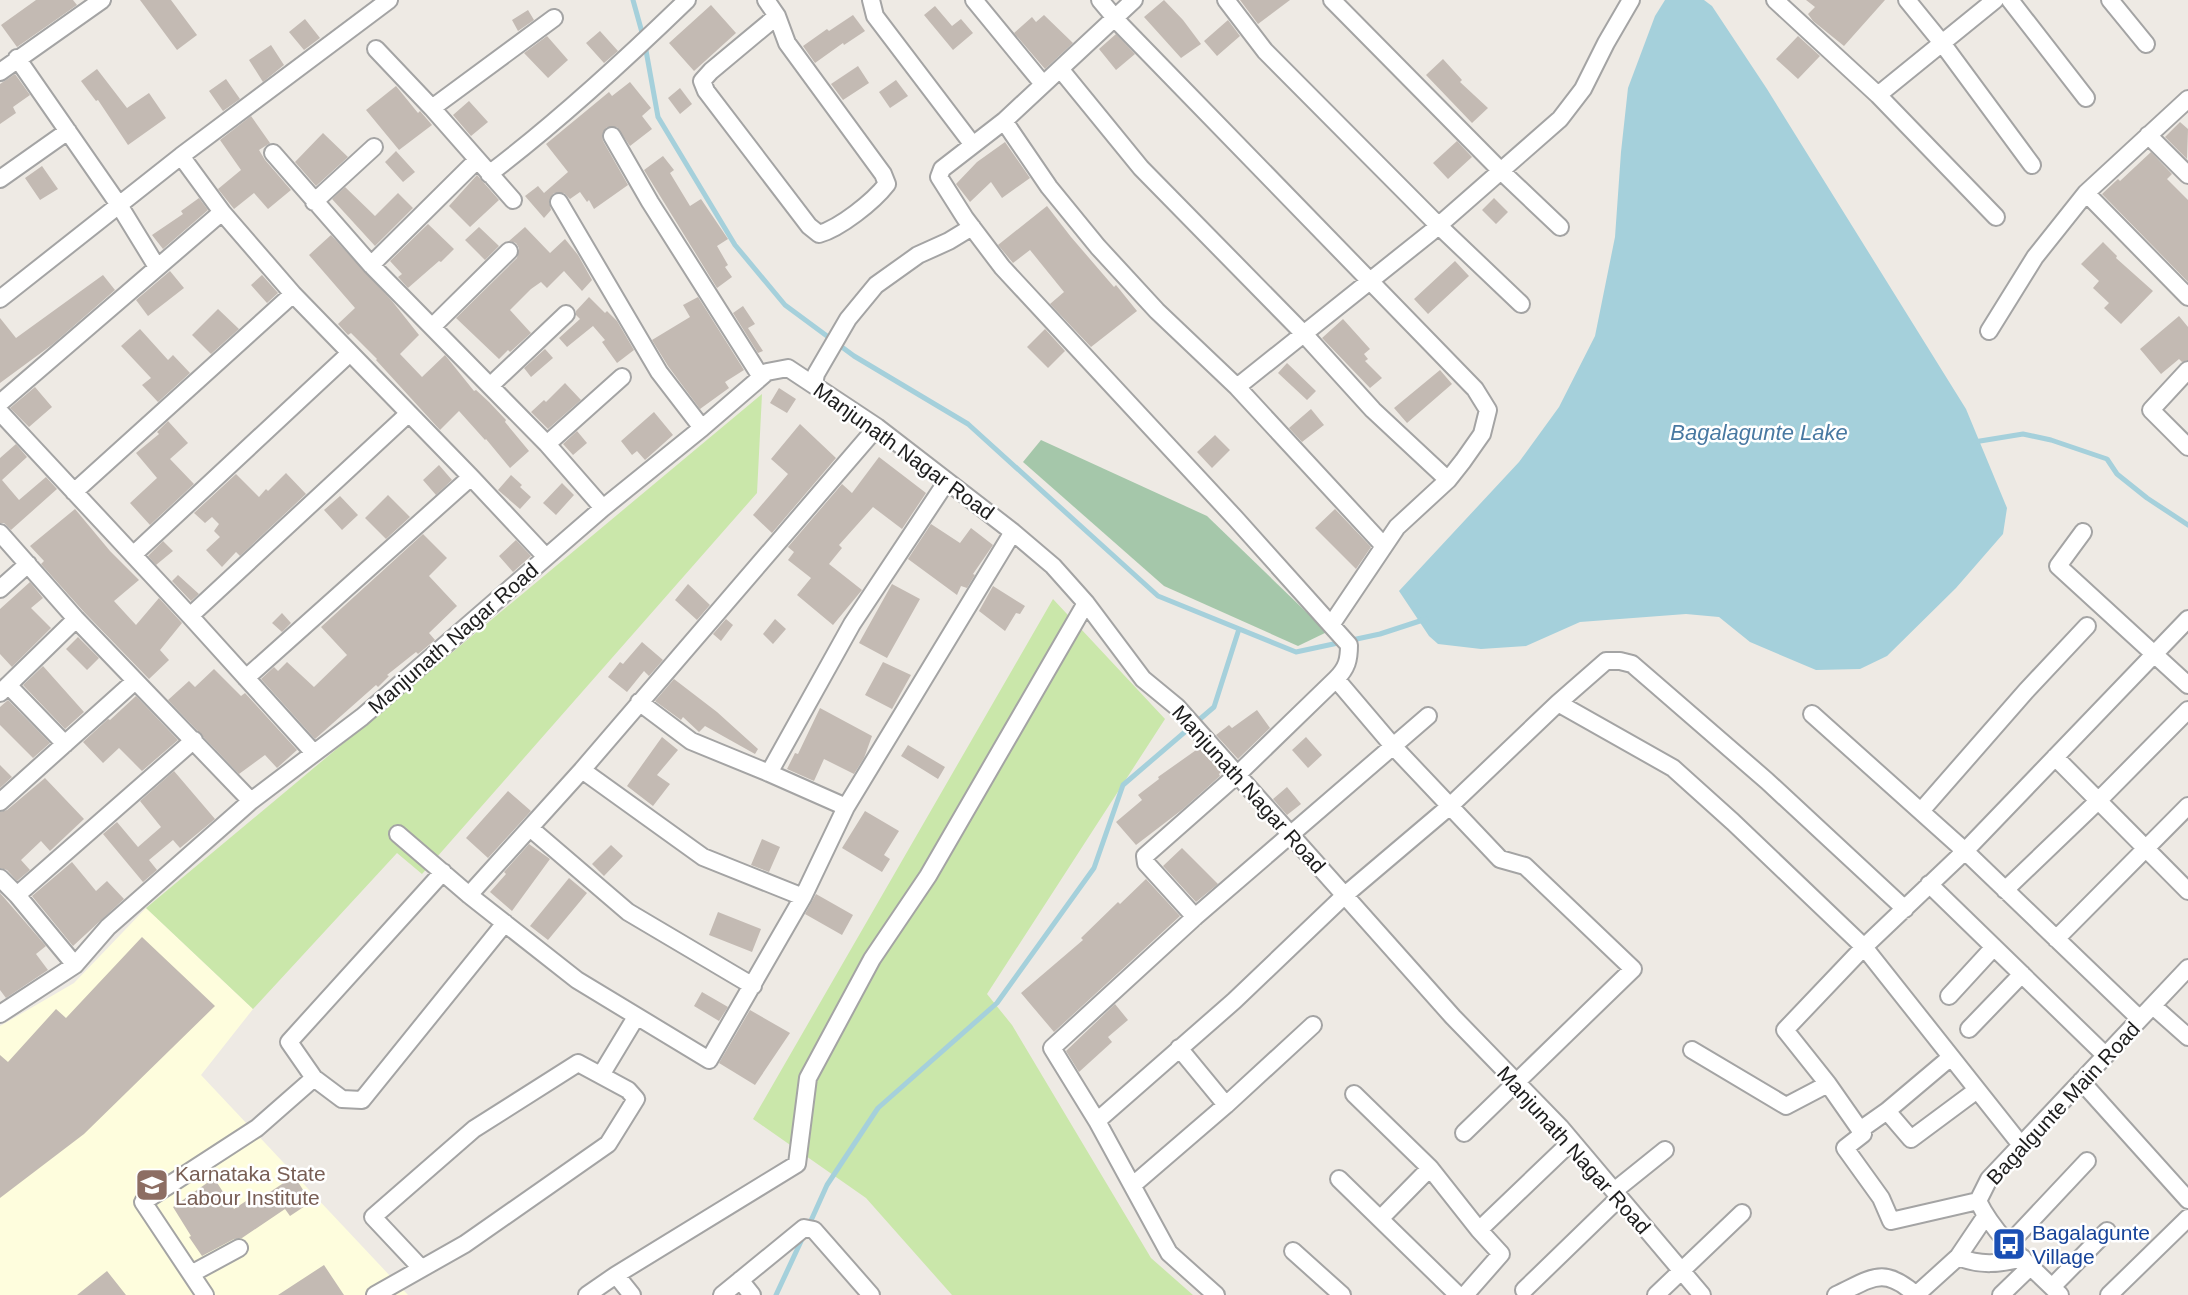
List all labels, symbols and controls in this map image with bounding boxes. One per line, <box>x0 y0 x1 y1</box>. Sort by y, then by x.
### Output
street label: Manjunath Nagar Road <box>809 378 999 524</box>
water label: Bagalagunte Lake <box>1670 420 1848 445</box>
street label: Manjunath Nagar Road <box>364 558 542 718</box>
street label: Manjunath Nagar Road <box>1168 701 1330 877</box>
street label: Bagalgunte Main Road <box>1982 1017 2144 1189</box>
street label: Manjunath Nagar Road <box>1493 1062 1655 1238</box>
place label: Karnataka State Labour Institute <box>175 1162 326 1209</box>
school or university icon: Karnataka State Labour Institute <box>134 1167 170 1203</box>
place label: Bagalagunte Village <box>2032 1221 2150 1268</box>
bus stop icon: Bagalagunte Village <box>1991 1226 2027 1262</box>

